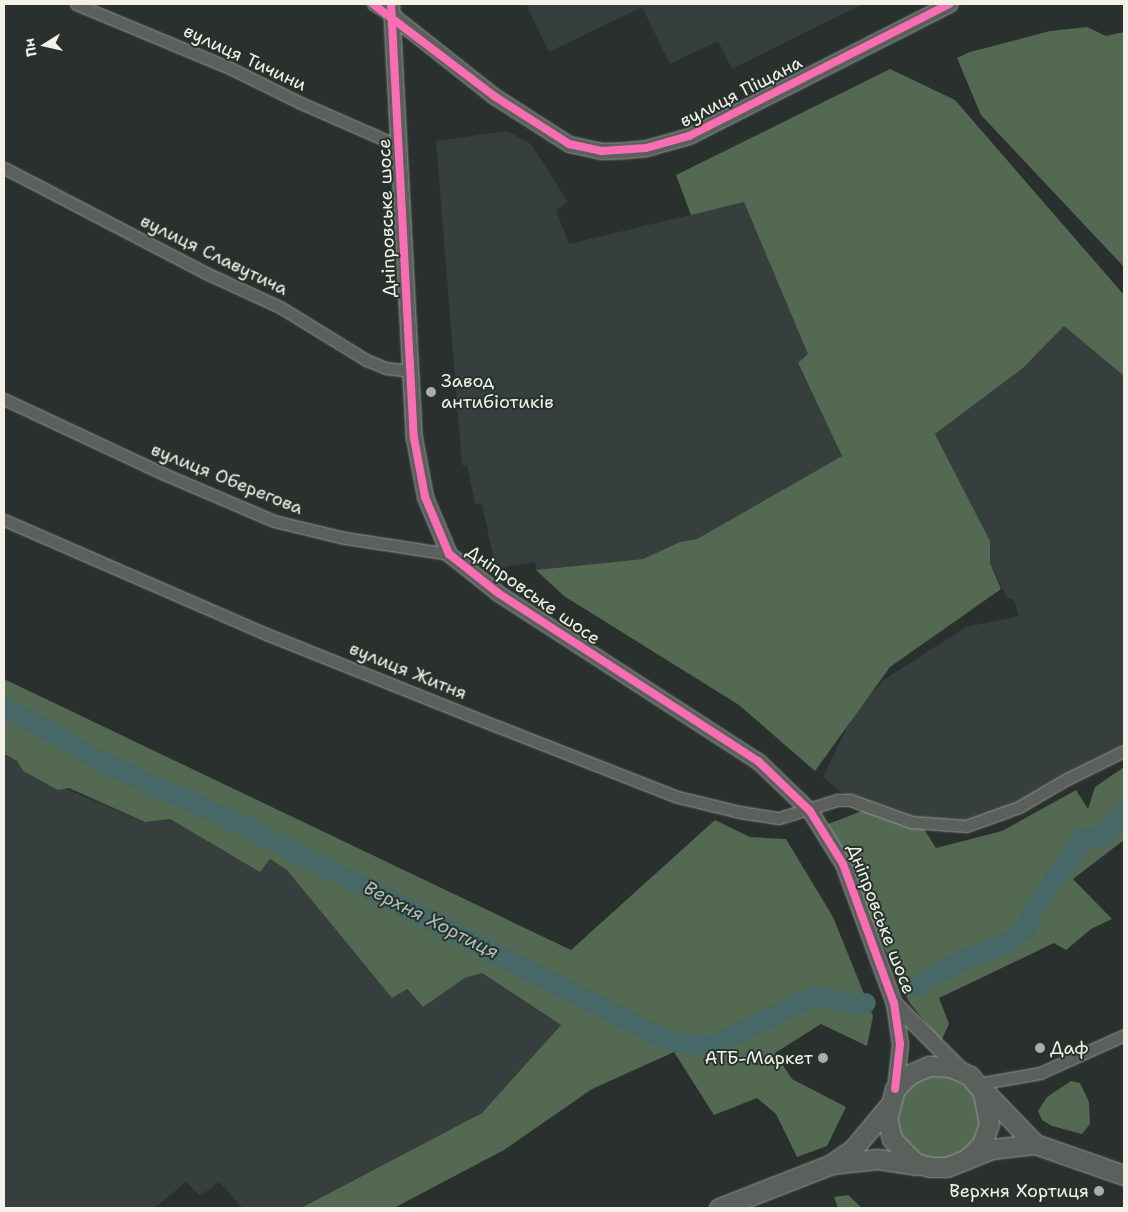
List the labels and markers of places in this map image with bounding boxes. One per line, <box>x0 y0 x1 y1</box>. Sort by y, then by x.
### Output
place label: Завод антибіотиків <box>441 371 554 414</box>
marker: Завод антибіотиків <box>425 386 437 398</box>
place label: Даф <box>1050 1037 1088 1059</box>
marker: Даф <box>1034 1042 1046 1054</box>
place label: АТБ-Маркет <box>705 1047 813 1069</box>
marker: АТБ-Маркет <box>817 1052 829 1064</box>
place label: Верхня Хортиця <box>949 1180 1089 1202</box>
marker: Верхня Хортиця <box>1093 1185 1105 1197</box>

